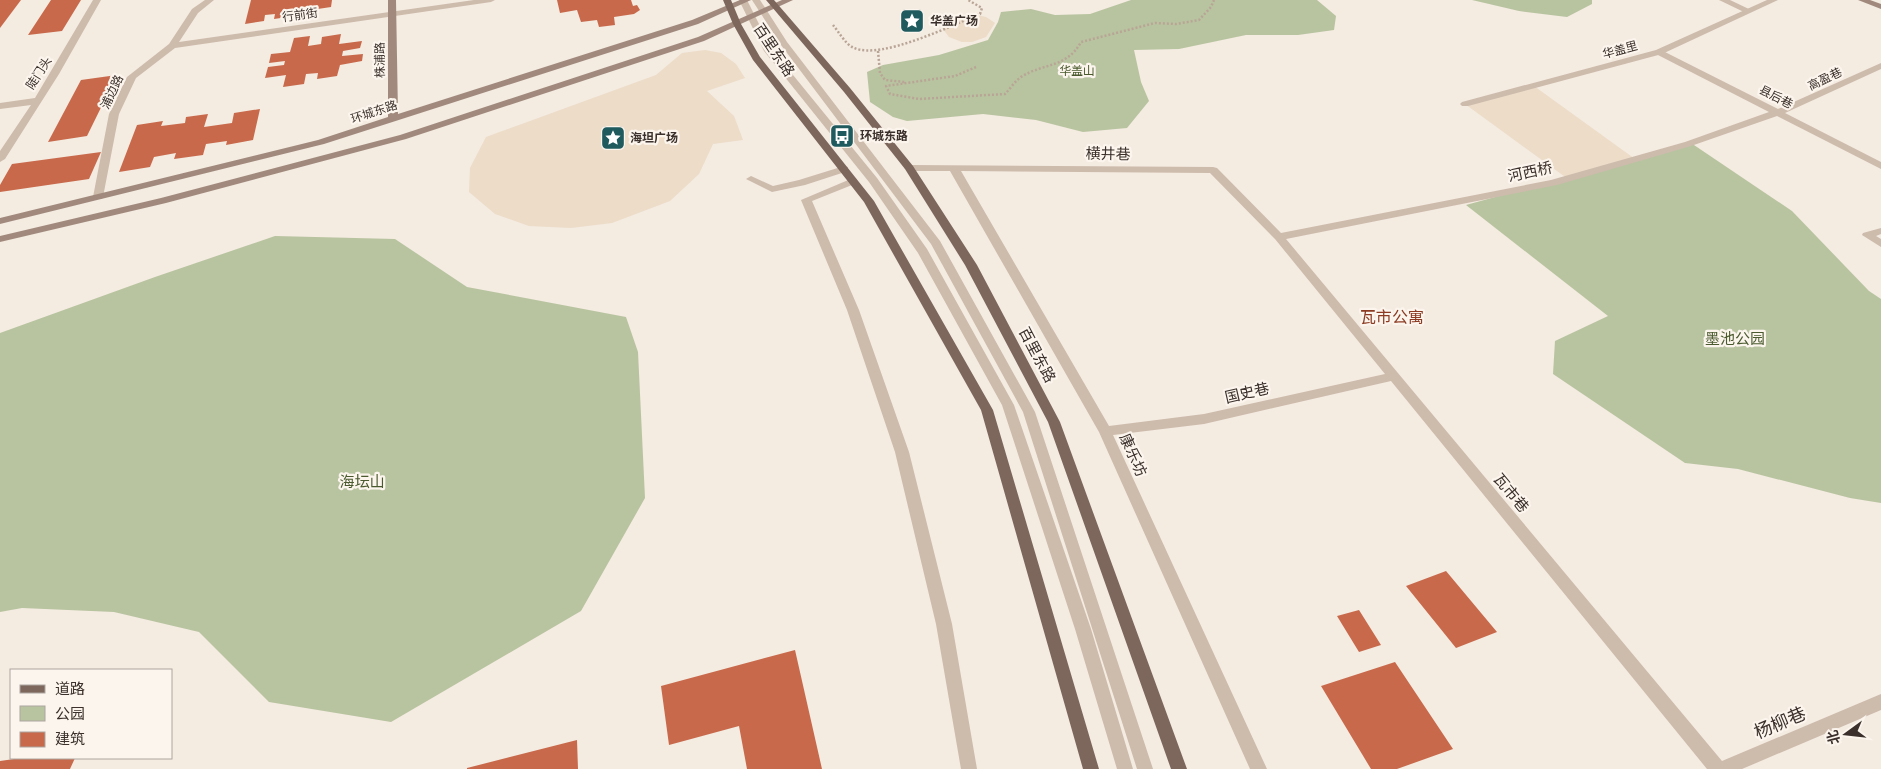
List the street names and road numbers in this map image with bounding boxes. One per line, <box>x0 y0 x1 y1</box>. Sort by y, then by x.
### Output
street label: 行前街 <box>281 6 319 24</box>
street label: 百里东路 <box>750 20 798 80</box>
street label: 华盖里 <box>1601 39 1639 61</box>
street label: 株浦路 <box>373 42 387 78</box>
street label: 陡门头 <box>23 54 55 92</box>
street label: 高盈巷 <box>1806 65 1844 93</box>
street label: 浦边路 <box>98 73 126 111</box>
street label: 县后巷 <box>1757 83 1795 111</box>
street label: 环城东路 <box>349 98 399 126</box>
street label: 横井巷 <box>1085 145 1131 163</box>
street label: 河西桥 <box>1506 159 1554 185</box>
street label: 百里东路 <box>1015 324 1059 386</box>
street label: 国史巷 <box>1223 379 1271 407</box>
street label: 康乐坊 <box>1116 431 1150 479</box>
street label: 瓦市巷 <box>1490 470 1532 516</box>
street label: 杨柳巷 <box>1751 702 1809 743</box>

